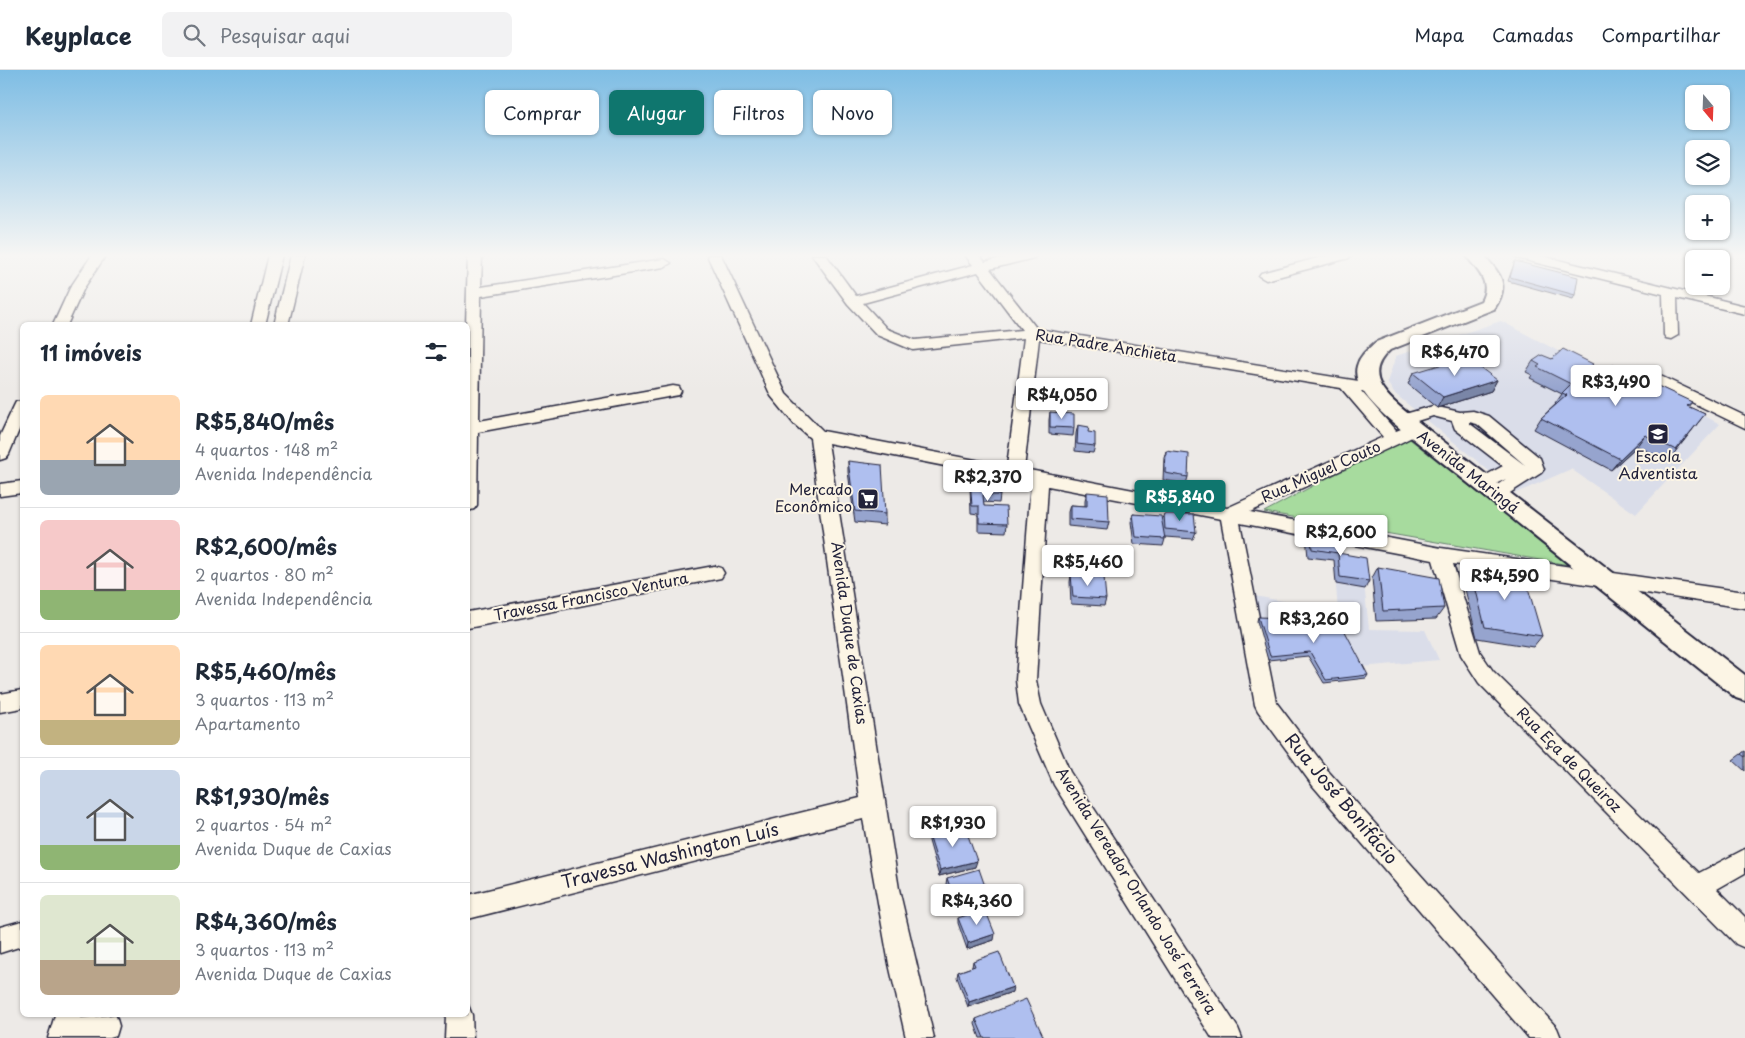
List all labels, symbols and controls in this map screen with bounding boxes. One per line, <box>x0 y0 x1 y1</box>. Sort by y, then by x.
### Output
search box <box>162 12 512 57</box>
text: Keyplace <box>25 17 132 53</box>
icon: search <box>180 21 208 49</box>
text: Pesquisar aqui <box>220 21 350 49</box>
text: Mapa <box>1414 21 1464 48</box>
text: Camadas <box>1492 21 1574 48</box>
text: Compartilhar <box>1602 21 1720 48</box>
north arrow <box>1685 85 1730 130</box>
map controls <box>1685 85 1730 295</box>
chip: Comprar <box>485 90 599 135</box>
chip: Alugar <box>609 90 704 135</box>
chip: Filtros <box>714 90 803 135</box>
chip: Novo <box>813 90 892 135</box>
button: layers <box>1685 140 1730 185</box>
button: + <box>1685 195 1730 240</box>
button: − <box>1685 250 1730 295</box>
street label: Rua Padre Anchieta <box>1034 322 1179 367</box>
pin: R$6,470 <box>1409 334 1501 377</box>
text: 11 imóveis <box>40 336 142 368</box>
icon: filters <box>422 338 450 366</box>
text: R$6,470 <box>1421 339 1489 363</box>
pin: R$3,490 <box>1570 364 1662 407</box>
text: R$3,490 <box>1582 369 1650 393</box>
pin: R$4,050 <box>1016 378 1108 420</box>
text: R$4,050 <box>1027 382 1097 406</box>
text: R$5,840/mês <box>195 405 334 437</box>
icon: home <box>80 415 140 475</box>
school or university icon: Escola Adventista <box>1646 422 1670 446</box>
street label: Avenida Maringá <box>1413 424 1525 518</box>
street label: Rua Miguel Couto <box>1257 434 1384 507</box>
text: 4 quartos · 148 m² <box>195 437 338 461</box>
place label: Escola Adventista <box>1619 444 1698 484</box>
pin: R$2,370 <box>942 460 1034 502</box>
text: Avenida Independência <box>195 461 372 485</box>
text: R$2,370 <box>954 464 1022 488</box>
place label: Mercado Econômico <box>775 477 852 517</box>
pin: R$5,840 <box>1134 480 1226 522</box>
text: R$5,840 <box>1145 484 1215 508</box>
supermarket icon: Mercado Econômico <box>856 487 880 511</box>
pin: R$2,600 <box>1295 514 1387 557</box>
text: R$2,600 <box>1305 519 1377 543</box>
text: R$2,600/mês <box>195 530 337 562</box>
icon: home <box>80 540 140 600</box>
street label: Avenida Duque de Caxias <box>826 540 875 726</box>
pin: R$5,460 <box>1042 544 1134 587</box>
text: R$5,460 <box>1053 549 1123 573</box>
pin: R$4,590 <box>1459 558 1551 601</box>
text: 2 quartos · 80 m² <box>195 562 334 586</box>
text: R$4,590 <box>1471 563 1539 587</box>
street label: Travessa Francisco Ventura <box>491 565 691 626</box>
text: Avenida Independência <box>195 586 372 610</box>
pin: R$3,260 <box>1268 602 1360 644</box>
text: R$3,260 <box>1279 606 1349 630</box>
text: R$5,460/mês <box>195 655 336 687</box>
icon: home <box>80 665 140 725</box>
text: 3 quartos · 113 m² <box>195 687 334 711</box>
street label: Rua Eça de Queiroz <box>1512 701 1628 817</box>
text: Apartamento <box>195 711 300 735</box>
street label: Rua José Bonifácio <box>1279 727 1405 870</box>
street label: Avenida Vereador Orlando José Ferreira <box>1051 762 1224 1019</box>
text: R$1,930/mês <box>195 780 329 812</box>
icon: home <box>80 790 140 850</box>
pin: R$1,930 <box>907 806 999 848</box>
text: R$1,930 <box>920 810 986 834</box>
text: 2 quartos · 54 m² <box>195 812 332 836</box>
street label: Travessa Washington Luís <box>558 814 781 895</box>
text: Avenida Duque de Caxias <box>195 836 392 860</box>
pin: R$4,360 <box>931 884 1023 926</box>
text: R$4,360 <box>942 888 1012 912</box>
text: R$4,360/mês <box>195 905 337 937</box>
icon: home <box>80 915 140 975</box>
text: 3 quartos · 113 m² <box>195 937 334 961</box>
text: Avenida Duque de Caxias <box>195 961 392 985</box>

